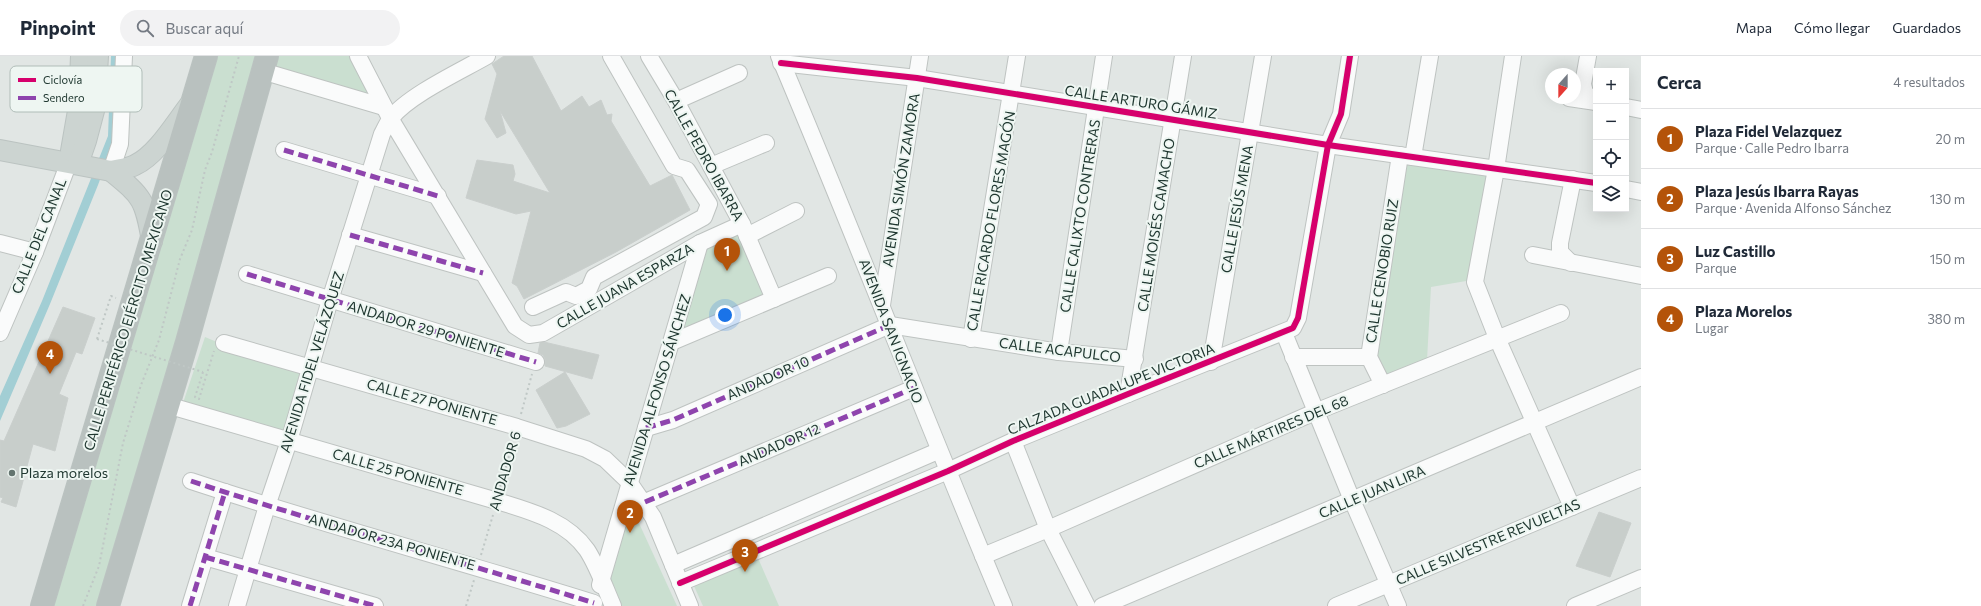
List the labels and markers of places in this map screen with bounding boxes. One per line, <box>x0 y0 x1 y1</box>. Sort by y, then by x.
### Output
pin: 1 <box>714 238 740 271</box>
pin: 4 <box>37 341 63 374</box>
place label: Plaza morelos <box>20 464 108 481</box>
marker: Plaza morelos <box>7 468 17 478</box>
pin: 2 <box>617 500 643 533</box>
pin: 3 <box>732 539 758 572</box>

